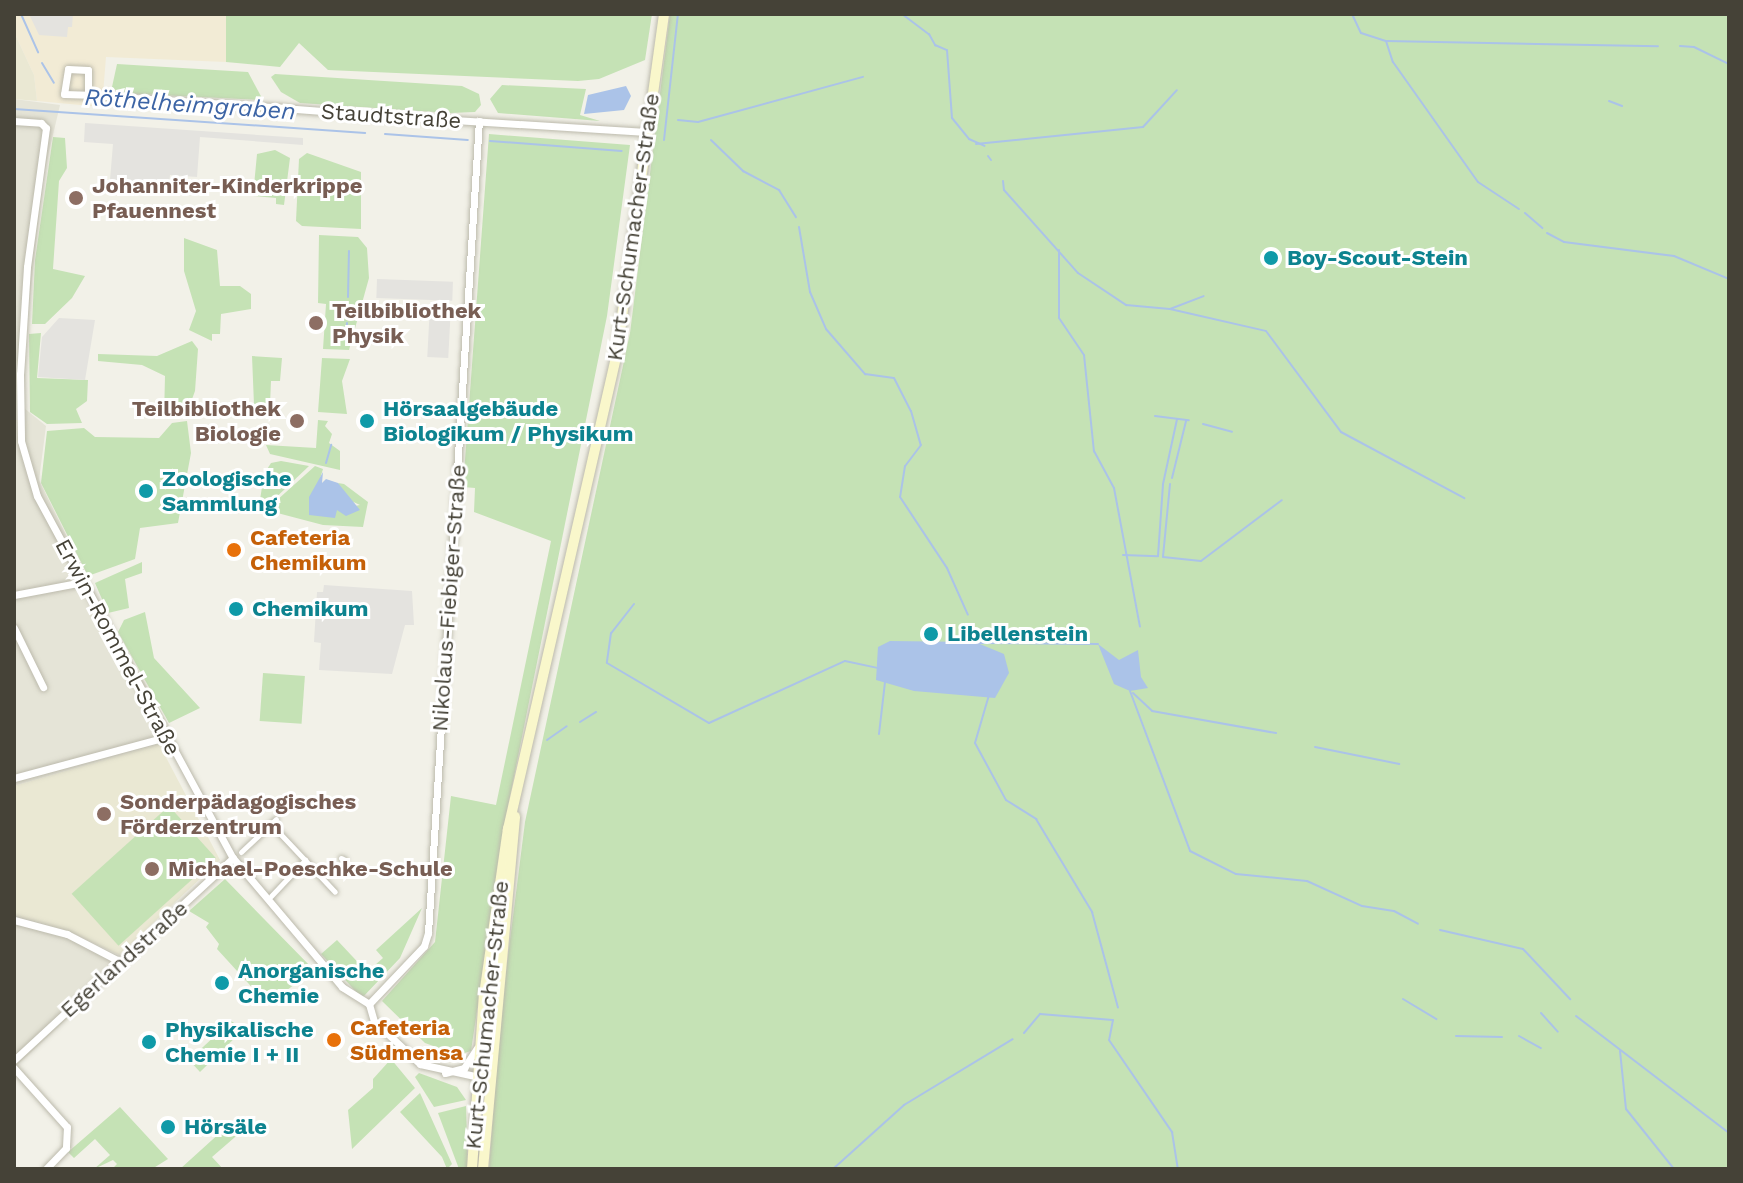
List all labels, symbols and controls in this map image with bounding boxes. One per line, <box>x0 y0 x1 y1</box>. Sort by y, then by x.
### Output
water label: Röthelheimgraben <box>83 83 297 127</box>
street label: Kurt-Schumacher-Straße <box>601 92 665 362</box>
street label: Staudtstraße <box>320 98 462 134</box>
place label: Johanniter-Kinderkrippe Pfauennest <box>92 172 362 224</box>
marker: Johanniter-Kinderkrippe Pfauennest <box>67 189 85 207</box>
place label: Boy-Scout-Stein <box>1287 245 1468 271</box>
marker: Boy-Scout-Stein <box>1262 249 1280 267</box>
place label: Teilbibliothek Physik <box>332 297 481 348</box>
marker: Teilbibliothek Physik <box>307 314 325 332</box>
place label: Teilbibliothek Biologie <box>132 395 281 446</box>
place label: Hörsaalgebäude Biologikum / Physikum <box>383 395 633 446</box>
marker: Teilbibliothek Biologie <box>288 412 306 430</box>
marker: Hörsaalgebäude Biologikum / Physikum <box>358 412 376 430</box>
street label: Nikolaus-Fiebiger-Straße <box>426 464 472 732</box>
place label: Zoologische Sammlung <box>162 465 292 516</box>
marker: Zoologische Sammlung <box>137 482 155 500</box>
place label: Cafeteria Chemikum <box>250 524 366 576</box>
street label: Erwin-Rommel-Straße <box>50 534 186 760</box>
marker: Cafeteria Chemikum <box>225 541 243 559</box>
place label: Chemikum <box>252 596 368 622</box>
marker: Chemikum <box>227 600 245 618</box>
place label: Libellenstein <box>947 621 1088 647</box>
marker: Libellenstein <box>922 625 940 643</box>
place label: Sonderpädagogisches Förderzentrum <box>120 788 356 840</box>
marker: Sonderpädagogisches Förderzentrum <box>95 805 113 823</box>
place label: Michael-Poeschke-Schule <box>168 856 453 882</box>
marker: Michael-Poeschke-Schule <box>143 860 161 878</box>
street label: Kurt-Schumacher-Straße <box>460 879 514 1151</box>
street label: Egerlandstraße <box>55 895 193 1023</box>
place label: Anorganische Chemie <box>238 957 385 1008</box>
marker: Anorganische Chemie <box>213 974 231 992</box>
place label: Cafeteria Südmensa <box>350 1014 463 1066</box>
place label: Physikalische Chemie I + II <box>165 1016 314 1068</box>
marker: Cafeteria Südmensa <box>325 1031 343 1049</box>
marker: Physikalische Chemie I + II <box>140 1033 158 1051</box>
place label: Hörsäle <box>184 1114 267 1140</box>
marker: Hörsäle <box>159 1118 177 1136</box>

